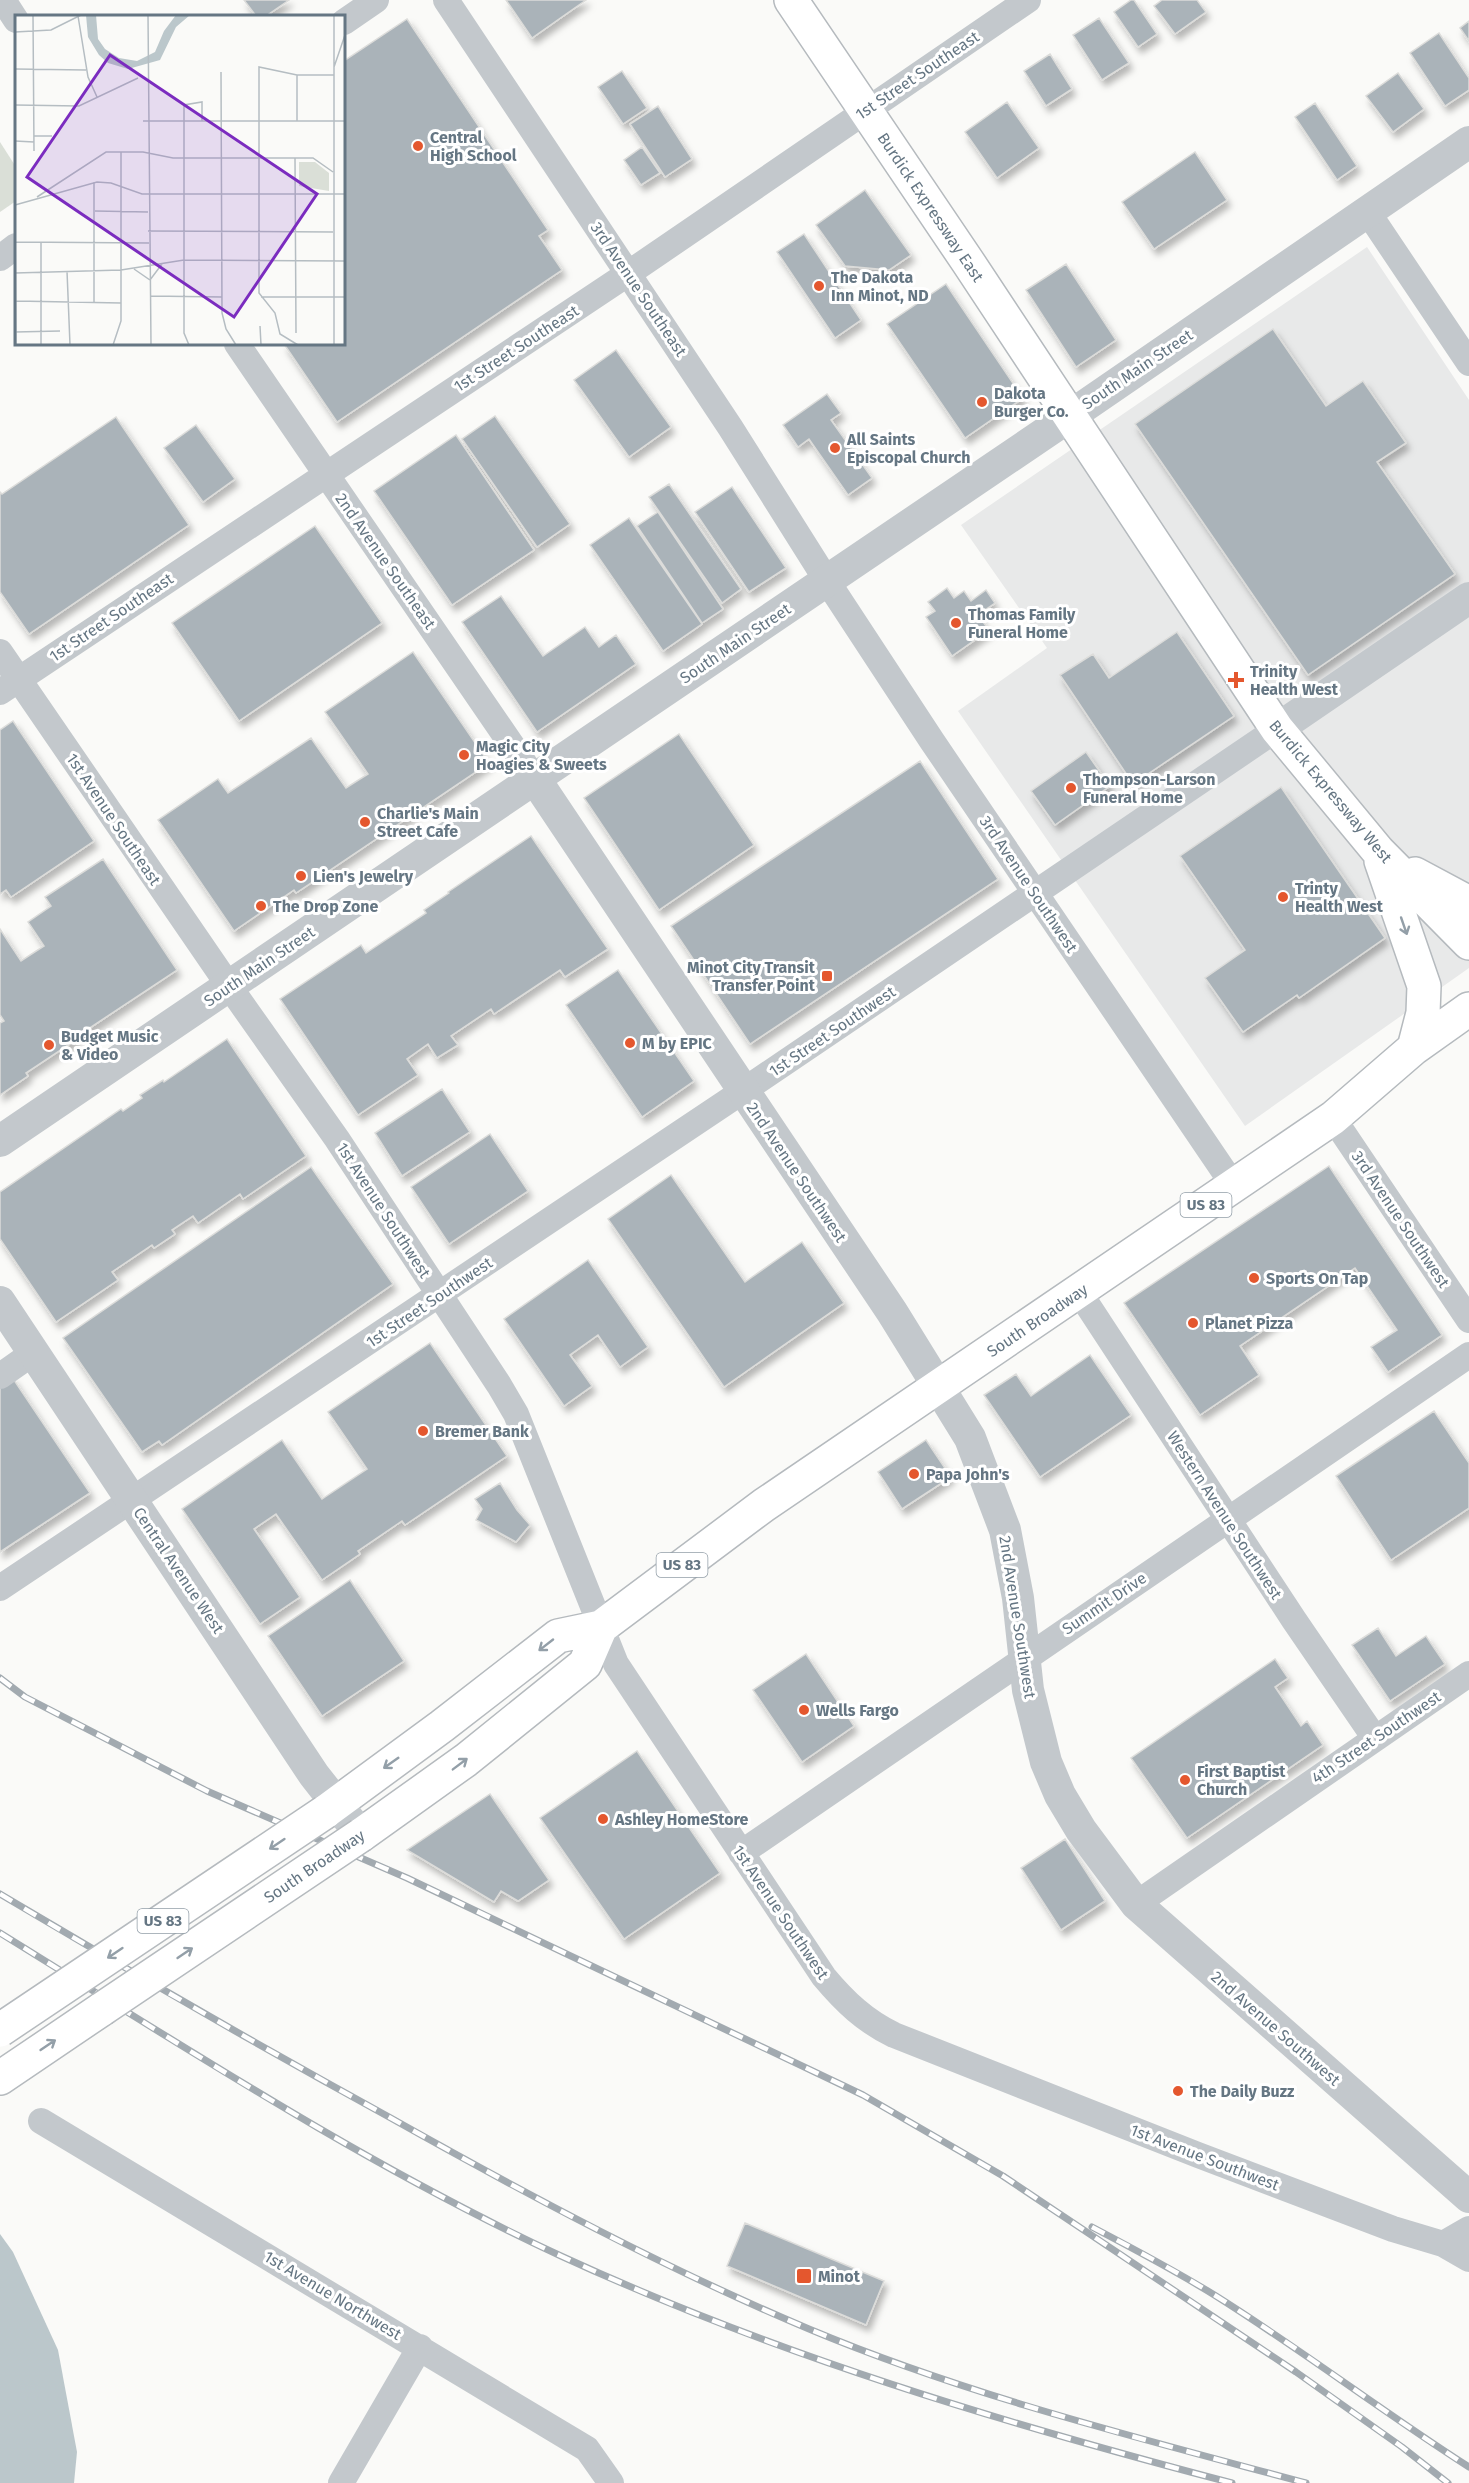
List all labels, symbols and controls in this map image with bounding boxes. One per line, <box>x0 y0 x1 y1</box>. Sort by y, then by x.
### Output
inset map <box>15 15 345 345</box>
street label: 1st Street Southeast <box>852 27 983 124</box>
place label: Central High School <box>430 128 517 165</box>
street label: Burdick Expressway East <box>874 129 988 286</box>
marker: Central High School <box>411 139 425 153</box>
street label: 3rd Avenue Southeast <box>587 219 691 360</box>
place label: The Dakota Inn Minot, ND <box>831 268 929 305</box>
marker: The Dakota Inn Minot, ND <box>812 279 826 293</box>
street label: 1st Street Southeast <box>450 301 582 396</box>
street label: South Main Street <box>1078 325 1196 413</box>
place label: Dakota Burger Co. <box>994 384 1069 421</box>
marker: Dakota Burger Co. <box>975 395 989 409</box>
place label: All Saints Episcopal Church <box>846 430 971 467</box>
marker: All Saints Episcopal Church <box>828 441 842 455</box>
street label: 2nd Avenue Southeast <box>332 490 440 633</box>
street label: 1st Street Southeast <box>46 569 177 666</box>
street label: South Main Street <box>676 599 794 687</box>
place label: Thomas Family Funeral Home <box>968 605 1076 642</box>
marker: Thomas Family Funeral Home <box>949 616 963 630</box>
place label: Trinity Health West <box>1250 662 1339 699</box>
marker: Trinity Health West <box>1227 671 1245 689</box>
street label: Burdick Expressway West <box>1265 716 1396 867</box>
place label: Magic City Hoagies & Sweets <box>476 737 607 774</box>
marker: Magic City Hoagies & Sweets <box>457 748 471 762</box>
street label: 1st Avenue Southeast <box>62 750 165 889</box>
place label: Thompson-Larson Funeral Home <box>1083 770 1215 807</box>
marker: Thompson-Larson Funeral Home <box>1064 781 1078 795</box>
place label: Charlie's Main Street Cafe <box>377 804 479 841</box>
street label: 3rd Avenue Southwest <box>976 812 1082 956</box>
marker: Charlie's Main Street Cafe <box>358 815 372 829</box>
place label: Lien's Jewelry <box>313 867 414 886</box>
marker: Lien's Jewelry <box>294 869 308 883</box>
place label: Trinty Health West <box>1295 879 1384 916</box>
marker: Trinty Health West <box>1276 890 1290 904</box>
place label: The Drop Zone <box>273 897 378 916</box>
marker: The Drop Zone <box>254 899 268 913</box>
one-way arrow <box>1400 916 1411 935</box>
street label: South Main Street <box>200 922 318 1010</box>
place label: Minot City Transit Transfer Point <box>687 958 816 995</box>
marker: Minot City Transit Transfer Point <box>820 969 834 983</box>
street label: 1st Street Southwest <box>766 982 899 1081</box>
place label: Budget Music & Video <box>61 1027 159 1064</box>
place label: M by EPIC <box>642 1034 713 1053</box>
marker: M by EPIC <box>623 1036 637 1050</box>
marker: Budget Music & Video <box>42 1038 56 1052</box>
street label: 2nd Avenue Southwest <box>743 1099 851 1246</box>
street label: 1st Avenue Southwest <box>333 1139 435 1282</box>
street label: 3rd Avenue Southwest <box>1348 1147 1454 1291</box>
road number: US 83 <box>1180 1193 1232 1217</box>
street label: 1st Street Southwest <box>363 1253 496 1352</box>
place label: Sports On Tap <box>1266 1269 1368 1288</box>
marker: Sports On Tap <box>1247 1271 1261 1285</box>
street label: South Broadway <box>983 1280 1091 1361</box>
place label: Planet Pizza <box>1205 1314 1293 1333</box>
marker: Planet Pizza <box>1186 1316 1200 1330</box>
place label: Bremer Bank <box>435 1422 529 1441</box>
marker: Bremer Bank <box>416 1424 430 1438</box>
street label: Western Avenue Southwest <box>1163 1428 1286 1603</box>
place label: Papa John's <box>926 1465 1010 1484</box>
marker: Papa John's <box>907 1467 921 1481</box>
street label: Central Avenue West <box>129 1504 228 1637</box>
street label: 2nd Avenue Southwest <box>995 1534 1040 1700</box>
road number: US 83 <box>656 1553 708 1577</box>
street label: Summit Drive <box>1059 1568 1150 1639</box>
one-way arrow <box>539 1639 555 1651</box>
street label: 4th Street Southwest <box>1308 1687 1445 1788</box>
place label: Wells Fargo <box>816 1701 899 1720</box>
marker: Wells Fargo <box>797 1703 811 1717</box>
one-way arrow <box>384 1757 400 1769</box>
one-way arrow <box>452 1758 468 1771</box>
place label: First Baptist Church <box>1197 1762 1286 1799</box>
marker: First Baptist Church <box>1178 1773 1192 1787</box>
place label: Ashley HomeStore <box>614 1810 749 1829</box>
marker: Ashley HomeStore <box>596 1812 610 1826</box>
street label: South Broadway <box>260 1826 368 1907</box>
one-way arrow <box>269 1838 285 1850</box>
street label: 1st Avenue Southwest <box>729 1842 833 1983</box>
road number: US 83 <box>138 1909 188 1933</box>
one-way arrow <box>107 1947 123 1959</box>
one-way arrow <box>176 1947 193 1959</box>
street label: 2nd Avenue Southwest <box>1207 1967 1344 2090</box>
one-way arrow <box>40 2039 56 2051</box>
place label: The Daily Buzz <box>1190 2082 1295 2101</box>
marker: The Daily Buzz <box>1171 2084 1185 2098</box>
street label: 1st Avenue Southwest <box>1128 2120 1282 2195</box>
street label: 1st Avenue Northwest <box>261 2247 405 2344</box>
marker: Minot <box>795 2267 813 2285</box>
place label: Minot <box>818 2267 861 2286</box>

